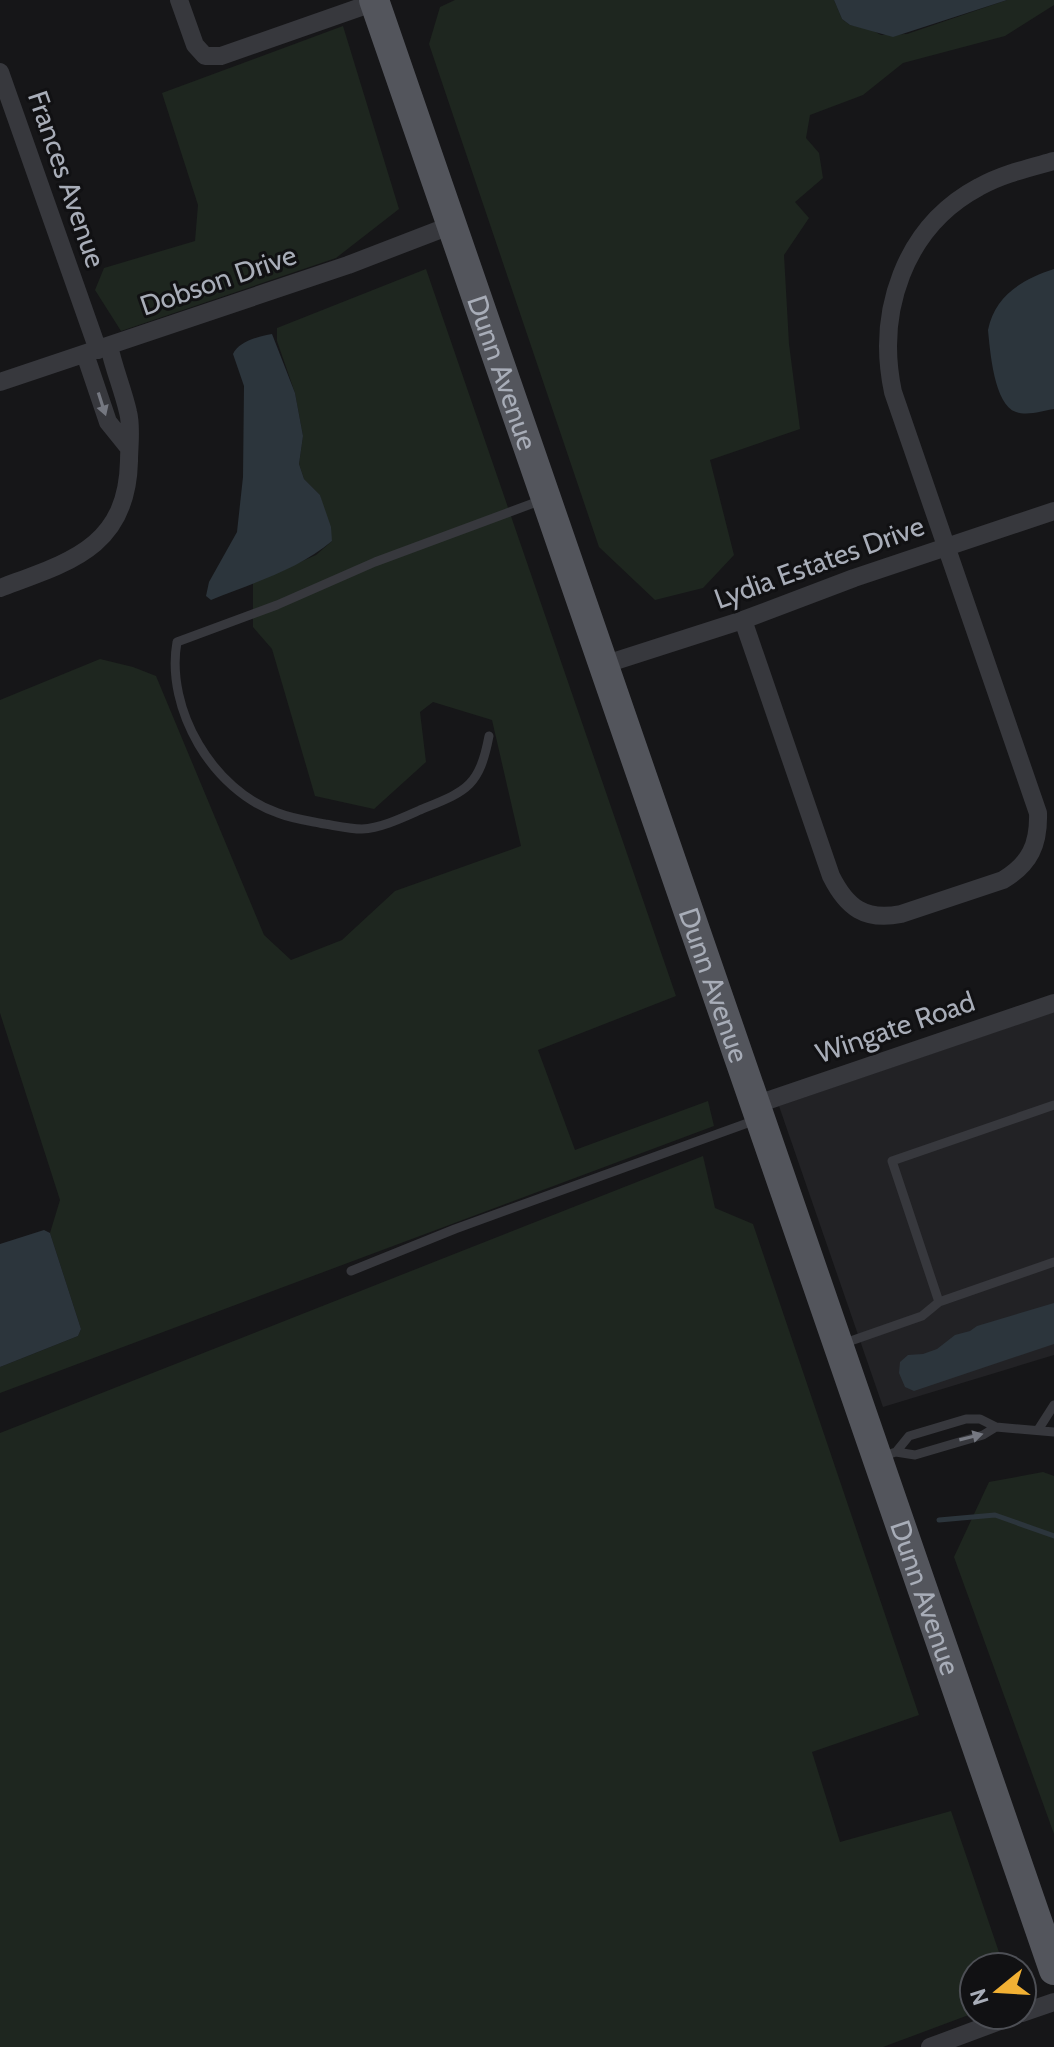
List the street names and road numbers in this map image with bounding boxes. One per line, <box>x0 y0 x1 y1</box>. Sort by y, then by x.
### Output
street label: Frances Avenue <box>21 86 113 272</box>
street label: Dobson Drive <box>135 237 301 323</box>
street label: Dunn Avenue <box>460 291 545 454</box>
street label: Lydia Estates Drive <box>709 508 929 616</box>
street label: Dunn Avenue <box>672 903 756 1067</box>
street label: Wingate Road <box>811 984 979 1070</box>
street label: Dunn Avenue <box>883 1516 968 1679</box>

